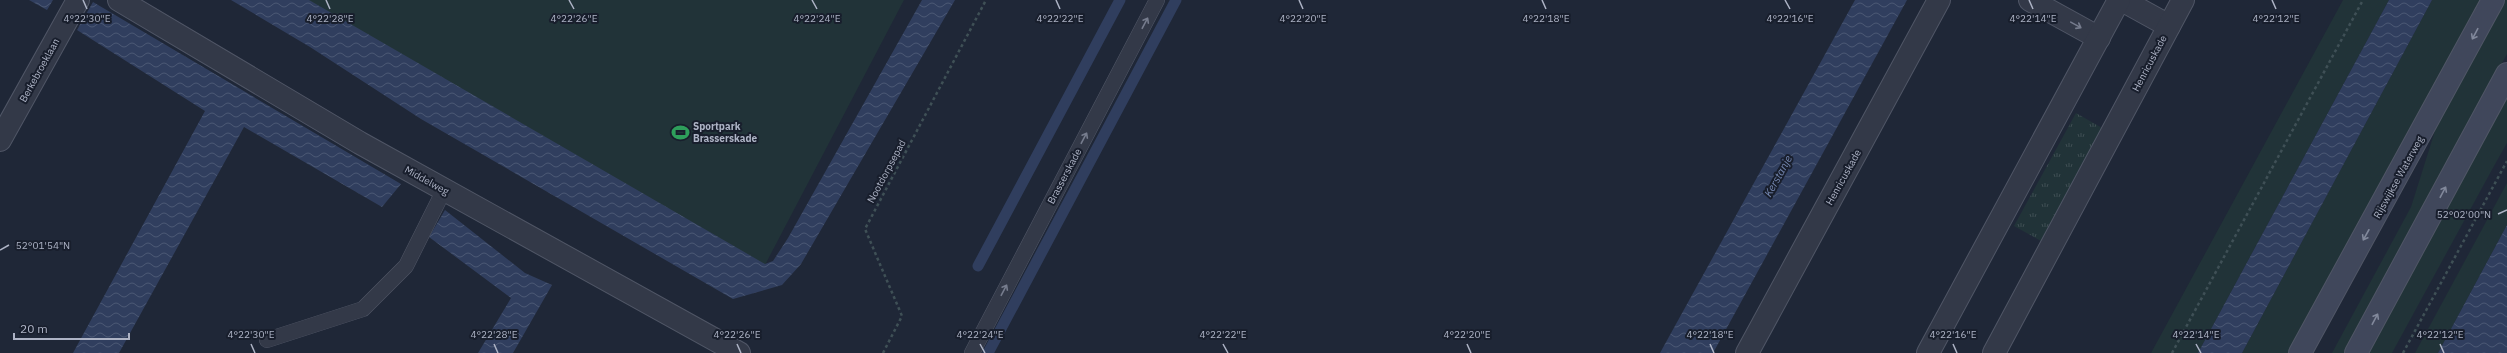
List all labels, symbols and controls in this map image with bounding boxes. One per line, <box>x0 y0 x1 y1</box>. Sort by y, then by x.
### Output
text: 4°22'30"E <box>63 12 111 25</box>
text: 4°22'28"E <box>306 12 354 25</box>
text: 4°22'26"E <box>550 12 598 25</box>
text: 4°22'24"E <box>793 12 841 25</box>
text: 4°22'22"E <box>1036 12 1084 25</box>
text: 4°22'20"E <box>1279 12 1327 25</box>
text: 4°22'18"E <box>1522 12 1570 25</box>
text: 4°22'16"E <box>1766 12 1814 25</box>
text: 4°22'14"E <box>2009 12 2057 25</box>
text: 4°22'12"E <box>2252 12 2300 25</box>
one-way arrow <box>1142 17 1149 29</box>
one-way arrow <box>2070 22 2082 30</box>
one-way arrow <box>2471 28 2478 40</box>
street label: Henricuskade <box>2129 32 2170 94</box>
street label: Berkebroeklaan <box>17 36 62 105</box>
place label: Sportpark Brasserskade <box>693 120 758 145</box>
sports icon: Sportpark Brasserskade <box>670 122 690 142</box>
one-way arrow <box>1081 132 1089 144</box>
street label: Rijswijkse Waterweg <box>2370 133 2427 221</box>
street label: Nootdorpsepad <box>864 137 909 205</box>
street label: Brasserskade <box>1044 146 1085 206</box>
street label: Henricuskade <box>1823 147 1864 207</box>
water label: Kerstanje <box>1761 152 1795 199</box>
street label: Middelweg <box>402 163 452 198</box>
one-way arrow <box>2440 186 2447 198</box>
text: 52°02'00"N <box>2437 208 2491 221</box>
one-way arrow <box>2361 228 2369 240</box>
text: 52°01'54"N <box>16 239 70 252</box>
one-way arrow <box>1001 284 1009 296</box>
one-way arrow <box>2371 313 2379 325</box>
scale bar <box>14 315 129 341</box>
text: 20 m <box>20 321 48 336</box>
text: 4°22'30"E <box>227 328 275 341</box>
text: 4°22'28"E <box>470 328 518 341</box>
text: 4°22'26"E <box>713 328 761 341</box>
text: 4°22'24"E <box>956 328 1004 341</box>
text: 4°22'22"E <box>1199 328 1247 341</box>
text: 4°22'20"E <box>1443 328 1491 341</box>
text: 4°22'18"E <box>1686 328 1734 341</box>
text: 4°22'16"E <box>1929 328 1977 341</box>
text: 4°22'14"E <box>2172 328 2220 341</box>
text: 4°22'12"E <box>2416 328 2464 341</box>

